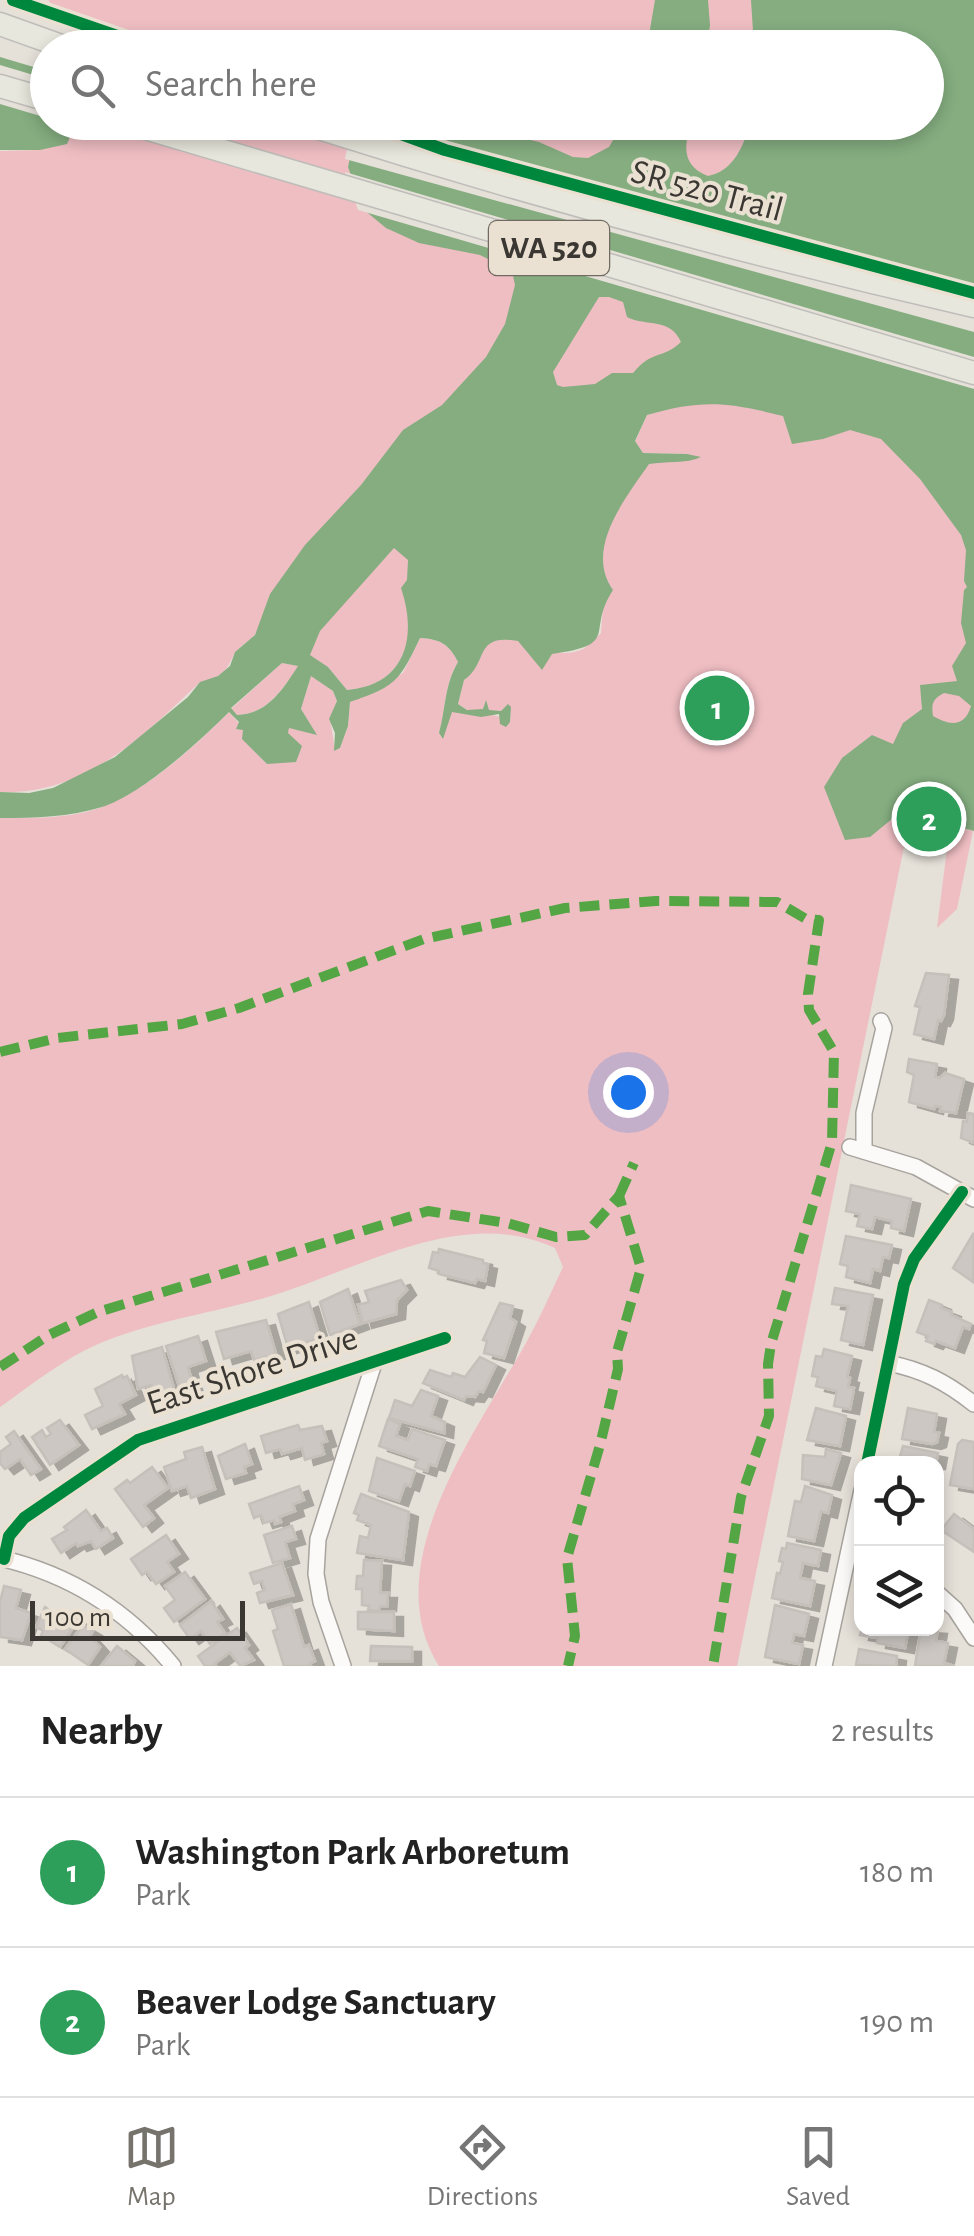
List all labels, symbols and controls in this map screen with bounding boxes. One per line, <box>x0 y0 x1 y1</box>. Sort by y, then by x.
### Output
search box <box>30 30 944 140</box>
icon: search <box>65 58 120 113</box>
text: Search here <box>145 66 317 104</box>
street label: SR 520 Trail <box>627 154 787 228</box>
road number: WA 520 <box>489 221 609 275</box>
pin: 1 <box>684 670 750 746</box>
pin: 2 <box>896 782 962 856</box>
your location <box>603 1067 654 1118</box>
street label: East Shore Drive <box>142 1320 362 1422</box>
map controls <box>854 1456 944 1636</box>
button: locate <box>854 1456 944 1546</box>
button: layers <box>854 1546 944 1636</box>
scale bar <box>30 1596 245 1640</box>
text: 100 m <box>45 1604 111 1632</box>
text: Nearby <box>40 1710 163 1752</box>
text: 2 results <box>831 1715 934 1747</box>
text: Washington Park Arboretum <box>135 1834 570 1872</box>
text: 1 <box>67 1856 78 1888</box>
text: 180 m <box>860 1856 934 1888</box>
text: Park <box>135 1879 190 1911</box>
text: Beaver Lodge Sanctuary <box>135 1984 496 2022</box>
text: 2 <box>65 2006 80 2038</box>
text: 190 m <box>860 2006 934 2038</box>
text: Park <box>135 2029 190 2061</box>
tab: Map <box>124 2120 179 2214</box>
tab: Directions <box>427 2120 538 2214</box>
tab: Saved <box>786 2120 850 2214</box>

